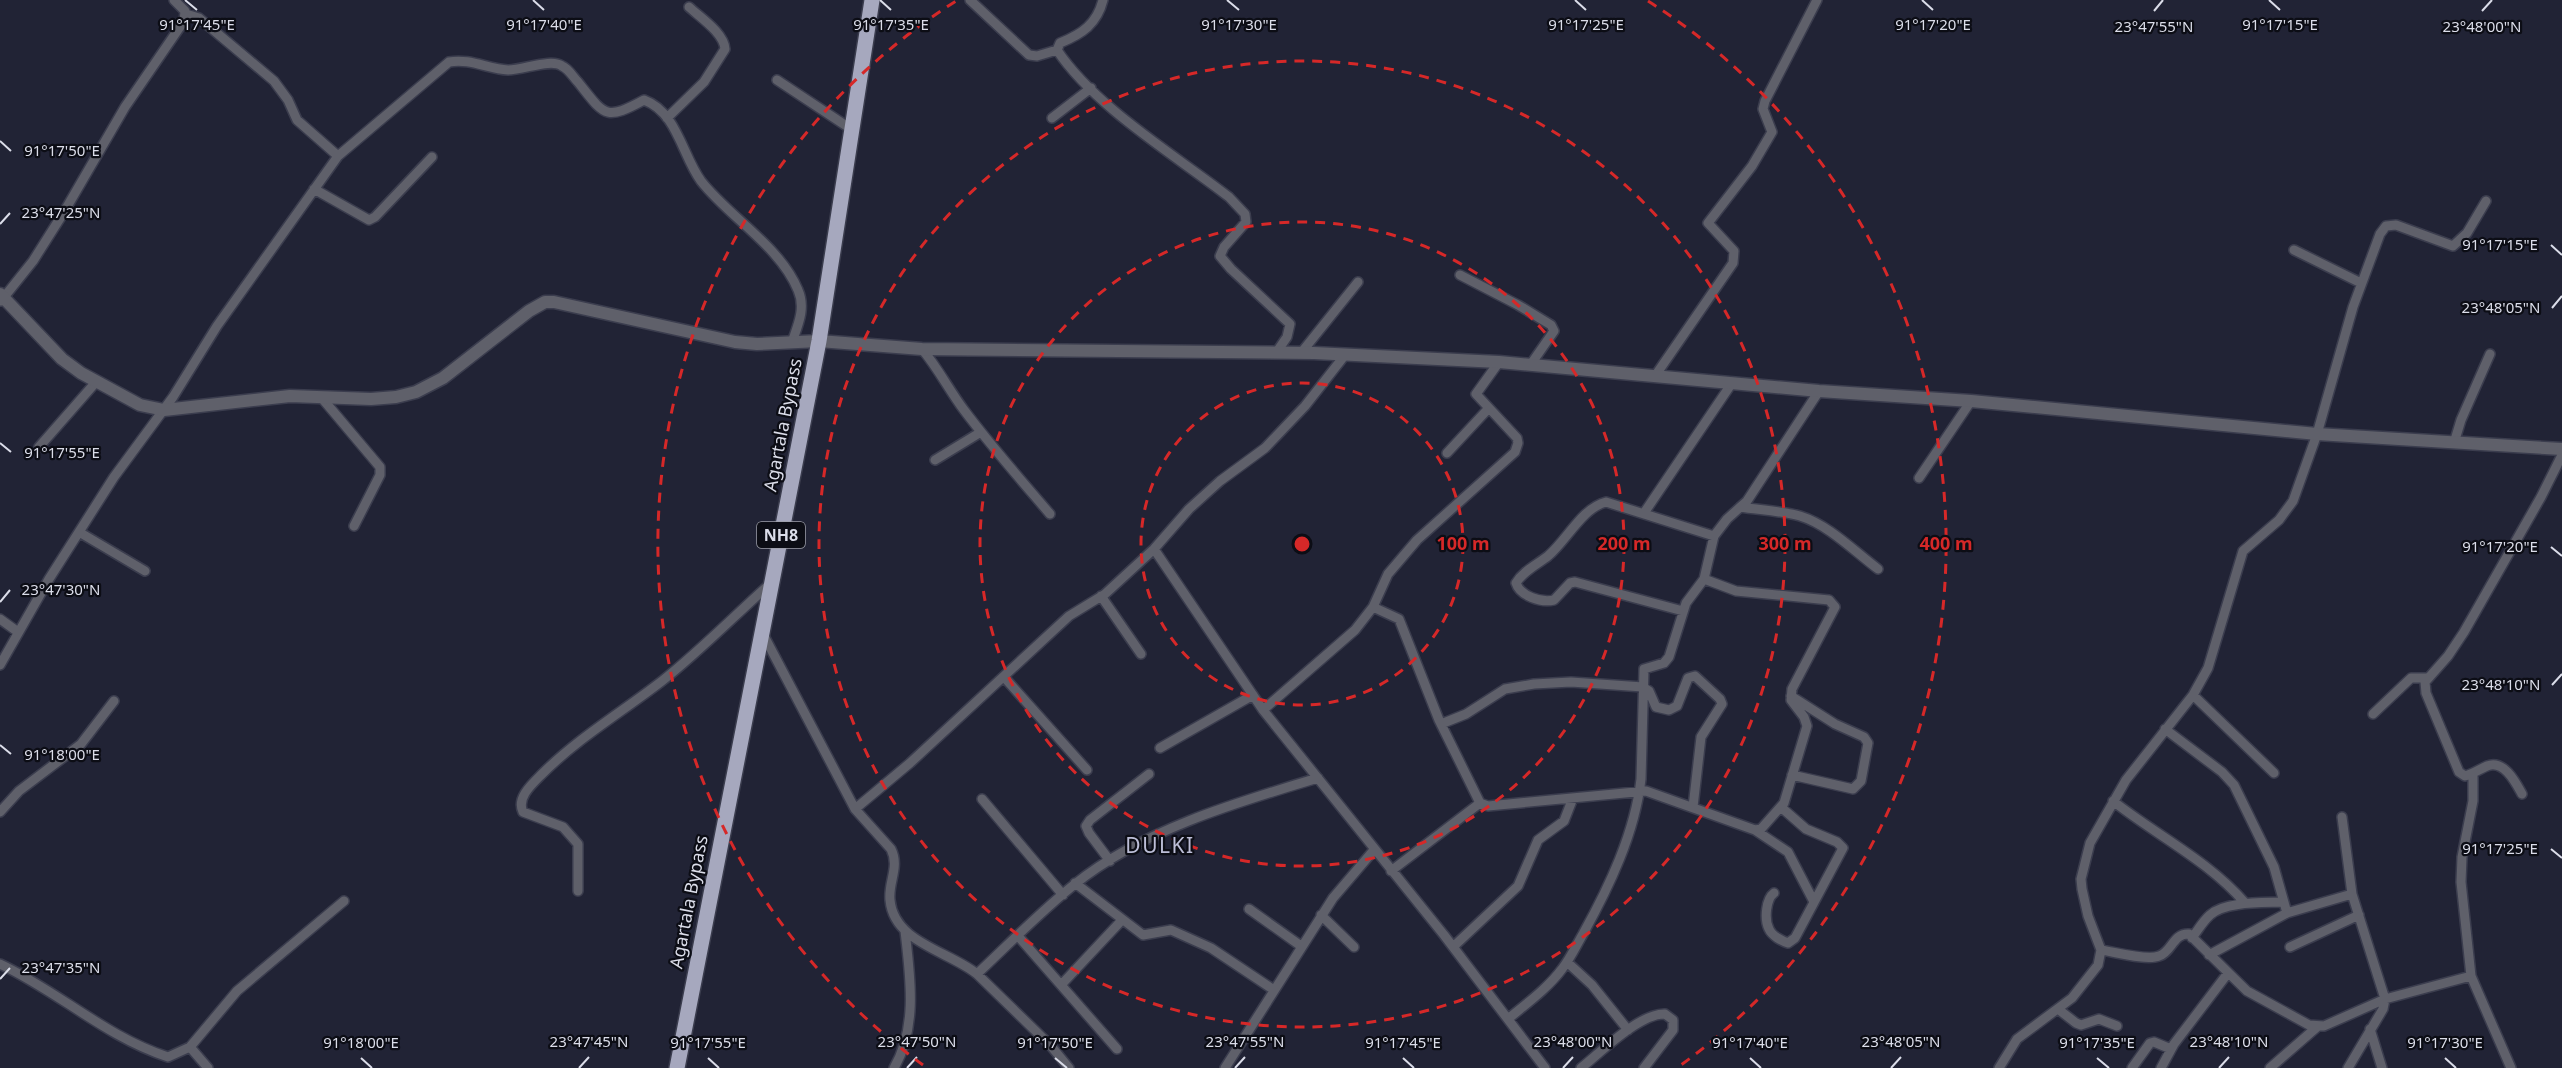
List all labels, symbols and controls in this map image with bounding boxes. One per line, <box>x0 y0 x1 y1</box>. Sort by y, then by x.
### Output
text: 91°17'45"E <box>159 14 235 34</box>
text: 91°17'40"E <box>506 14 582 34</box>
text: 91°17'35"E <box>853 14 929 34</box>
text: 91°17'30"E <box>1201 14 1277 34</box>
text: 91°17'25"E <box>1548 14 1624 34</box>
text: 91°17'20"E <box>1895 14 1971 34</box>
text: 91°17'15"E <box>2242 14 2318 34</box>
text: 23°47'55"N <box>2115 16 2193 36</box>
text: 23°48'00"N <box>2443 16 2521 36</box>
text: 91°17'50"E <box>24 140 100 160</box>
text: 23°47'25"N <box>22 202 100 222</box>
text: 91°17'15"E <box>2462 234 2538 254</box>
text: 23°48'05"N <box>2462 297 2540 317</box>
street label: Agartala Bypass <box>757 356 807 494</box>
text: 91°17'55"E <box>24 442 100 462</box>
road number: NH8 <box>757 522 805 548</box>
text: 100 m <box>1436 531 1490 555</box>
text: 200 m <box>1597 531 1651 555</box>
text: 300 m <box>1758 531 1812 555</box>
text: 400 m <box>1919 531 1973 555</box>
centre of rings <box>1292 534 1312 554</box>
text: 91°17'20"E <box>2462 536 2538 556</box>
text: 23°47'30"N <box>22 579 100 599</box>
text: 23°48'10"N <box>2462 674 2540 694</box>
text: 91°18'00"E <box>24 744 100 764</box>
district label: DULKI <box>1125 831 1195 859</box>
street label: Agartala Bypass <box>663 833 713 971</box>
text: 91°17'25"E <box>2462 838 2538 858</box>
text: 23°47'35"N <box>22 957 100 977</box>
text: 23°47'45"N <box>550 1031 628 1051</box>
text: 23°47'50"N <box>878 1031 956 1051</box>
text: 23°47'55"N <box>1206 1031 1284 1051</box>
text: 23°48'00"N <box>1534 1031 1612 1051</box>
text: 23°48'05"N <box>1862 1031 1940 1051</box>
text: 23°48'10"N <box>2190 1031 2268 1051</box>
text: 91°18'00"E <box>323 1032 399 1052</box>
text: 91°17'55"E <box>670 1032 746 1052</box>
text: 91°17'50"E <box>1017 1032 1093 1052</box>
text: 91°17'45"E <box>1365 1032 1441 1052</box>
text: 91°17'40"E <box>1712 1032 1788 1052</box>
text: 91°17'35"E <box>2059 1032 2135 1052</box>
text: 91°17'30"E <box>2407 1032 2483 1052</box>

